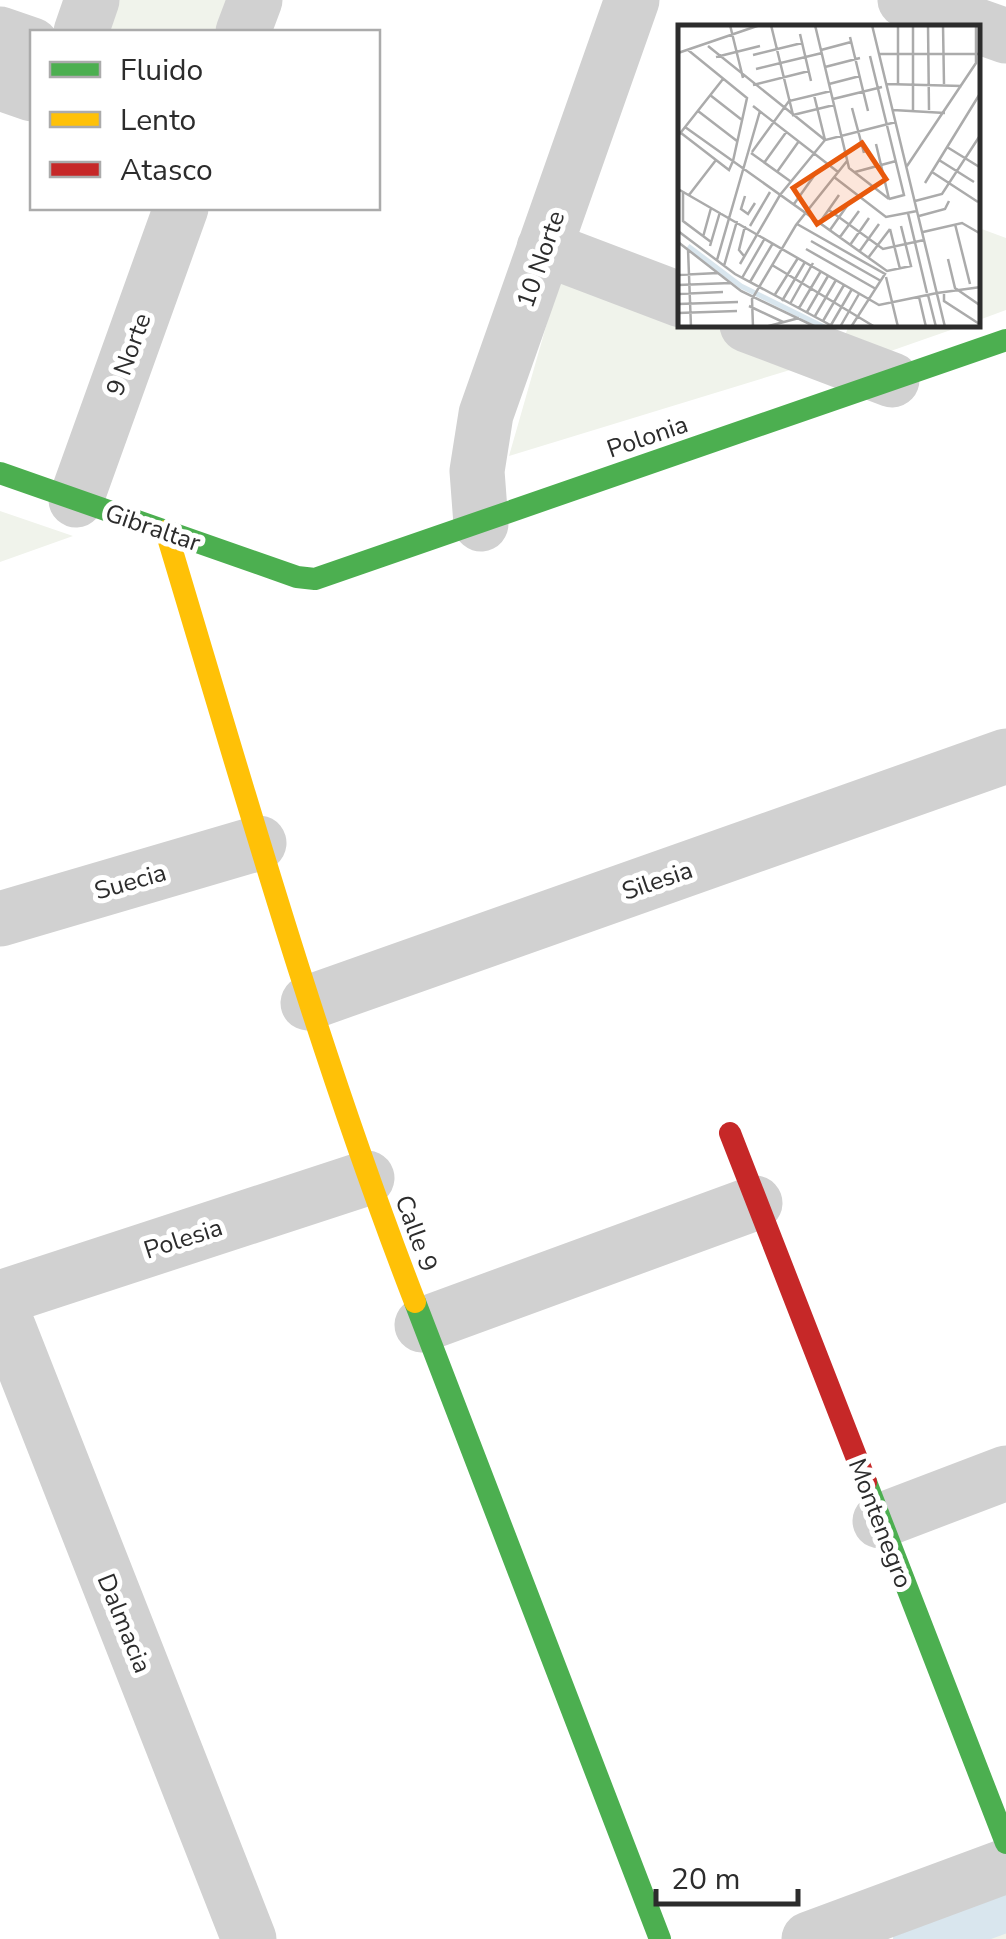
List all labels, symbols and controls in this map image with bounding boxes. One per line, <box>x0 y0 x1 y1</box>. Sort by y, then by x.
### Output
inset map <box>678 25 981 328</box>
legend <box>30 30 380 210</box>
text: Fluido <box>120 50 203 91</box>
text: Lento <box>120 100 196 141</box>
text: Atasco <box>120 150 213 191</box>
street label: 10 Norte <box>509 206 573 312</box>
street label: 9 Norte <box>98 308 160 400</box>
street label: Polonia <box>602 407 692 467</box>
street label: Gibraltar <box>100 496 205 560</box>
street label: Silesia <box>617 853 697 909</box>
street label: Suecia <box>90 856 170 908</box>
street label: Calle 9 <box>387 1190 446 1276</box>
street label: Polesia <box>140 1210 227 1268</box>
street label: Montenegro <box>840 1454 920 1593</box>
street label: Dalmacia <box>89 1569 159 1678</box>
scale bar <box>656 1844 798 1906</box>
text: 20 m <box>671 1859 740 1900</box>

